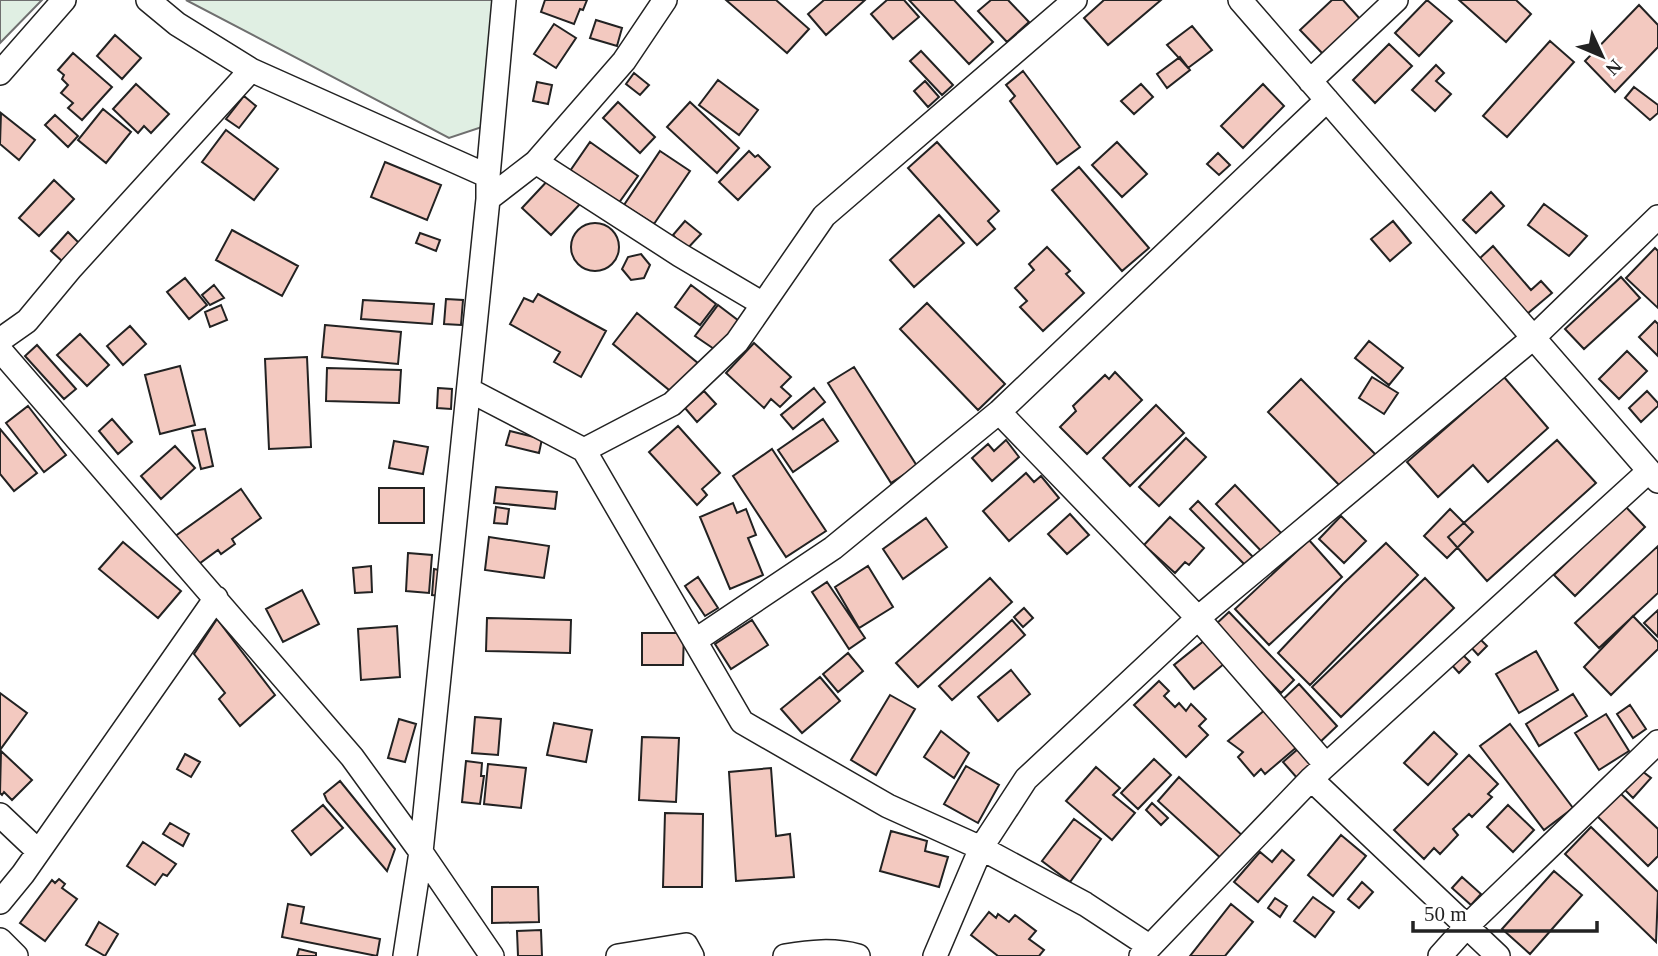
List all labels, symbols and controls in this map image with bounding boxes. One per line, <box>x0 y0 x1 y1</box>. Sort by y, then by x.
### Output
north arrow <box>1567 21 1637 91</box>
text: N <box>1601 55 1626 80</box>
scale bar <box>1413 890 1597 934</box>
text: 50 m <box>1424 902 1467 926</box>

